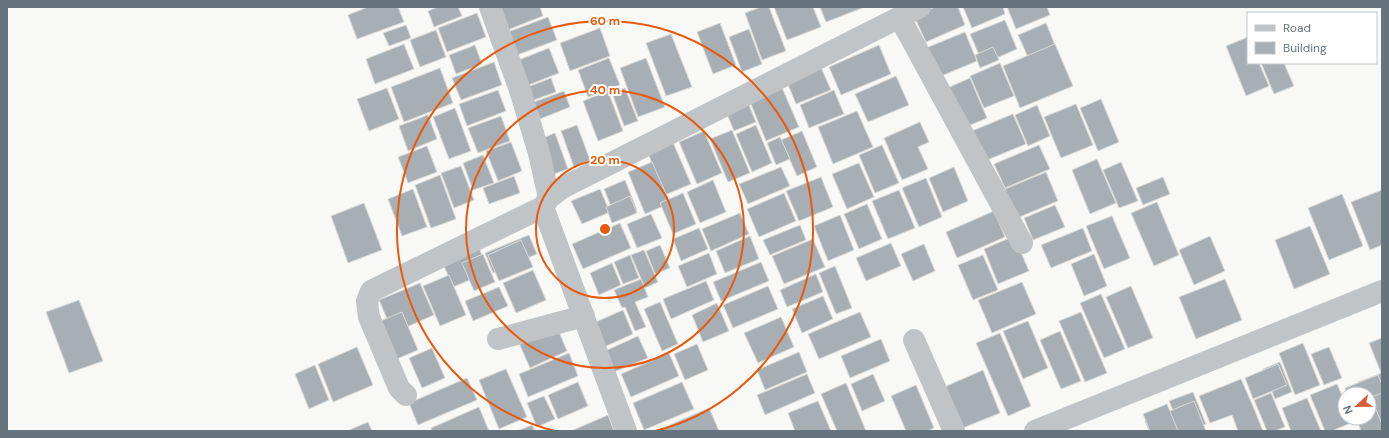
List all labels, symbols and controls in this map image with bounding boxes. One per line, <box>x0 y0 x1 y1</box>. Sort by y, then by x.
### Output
legend <box>1247 12 1377 64</box>
text: 60 m <box>590 13 620 29</box>
text: Road <box>1283 20 1311 36</box>
text: Building <box>1283 40 1327 56</box>
text: 40 m <box>590 82 620 98</box>
text: 20 m <box>590 152 620 168</box>
centre of rings <box>598 222 612 236</box>
north arrow <box>1337 386 1377 426</box>
text: N <box>1340 403 1356 416</box>

